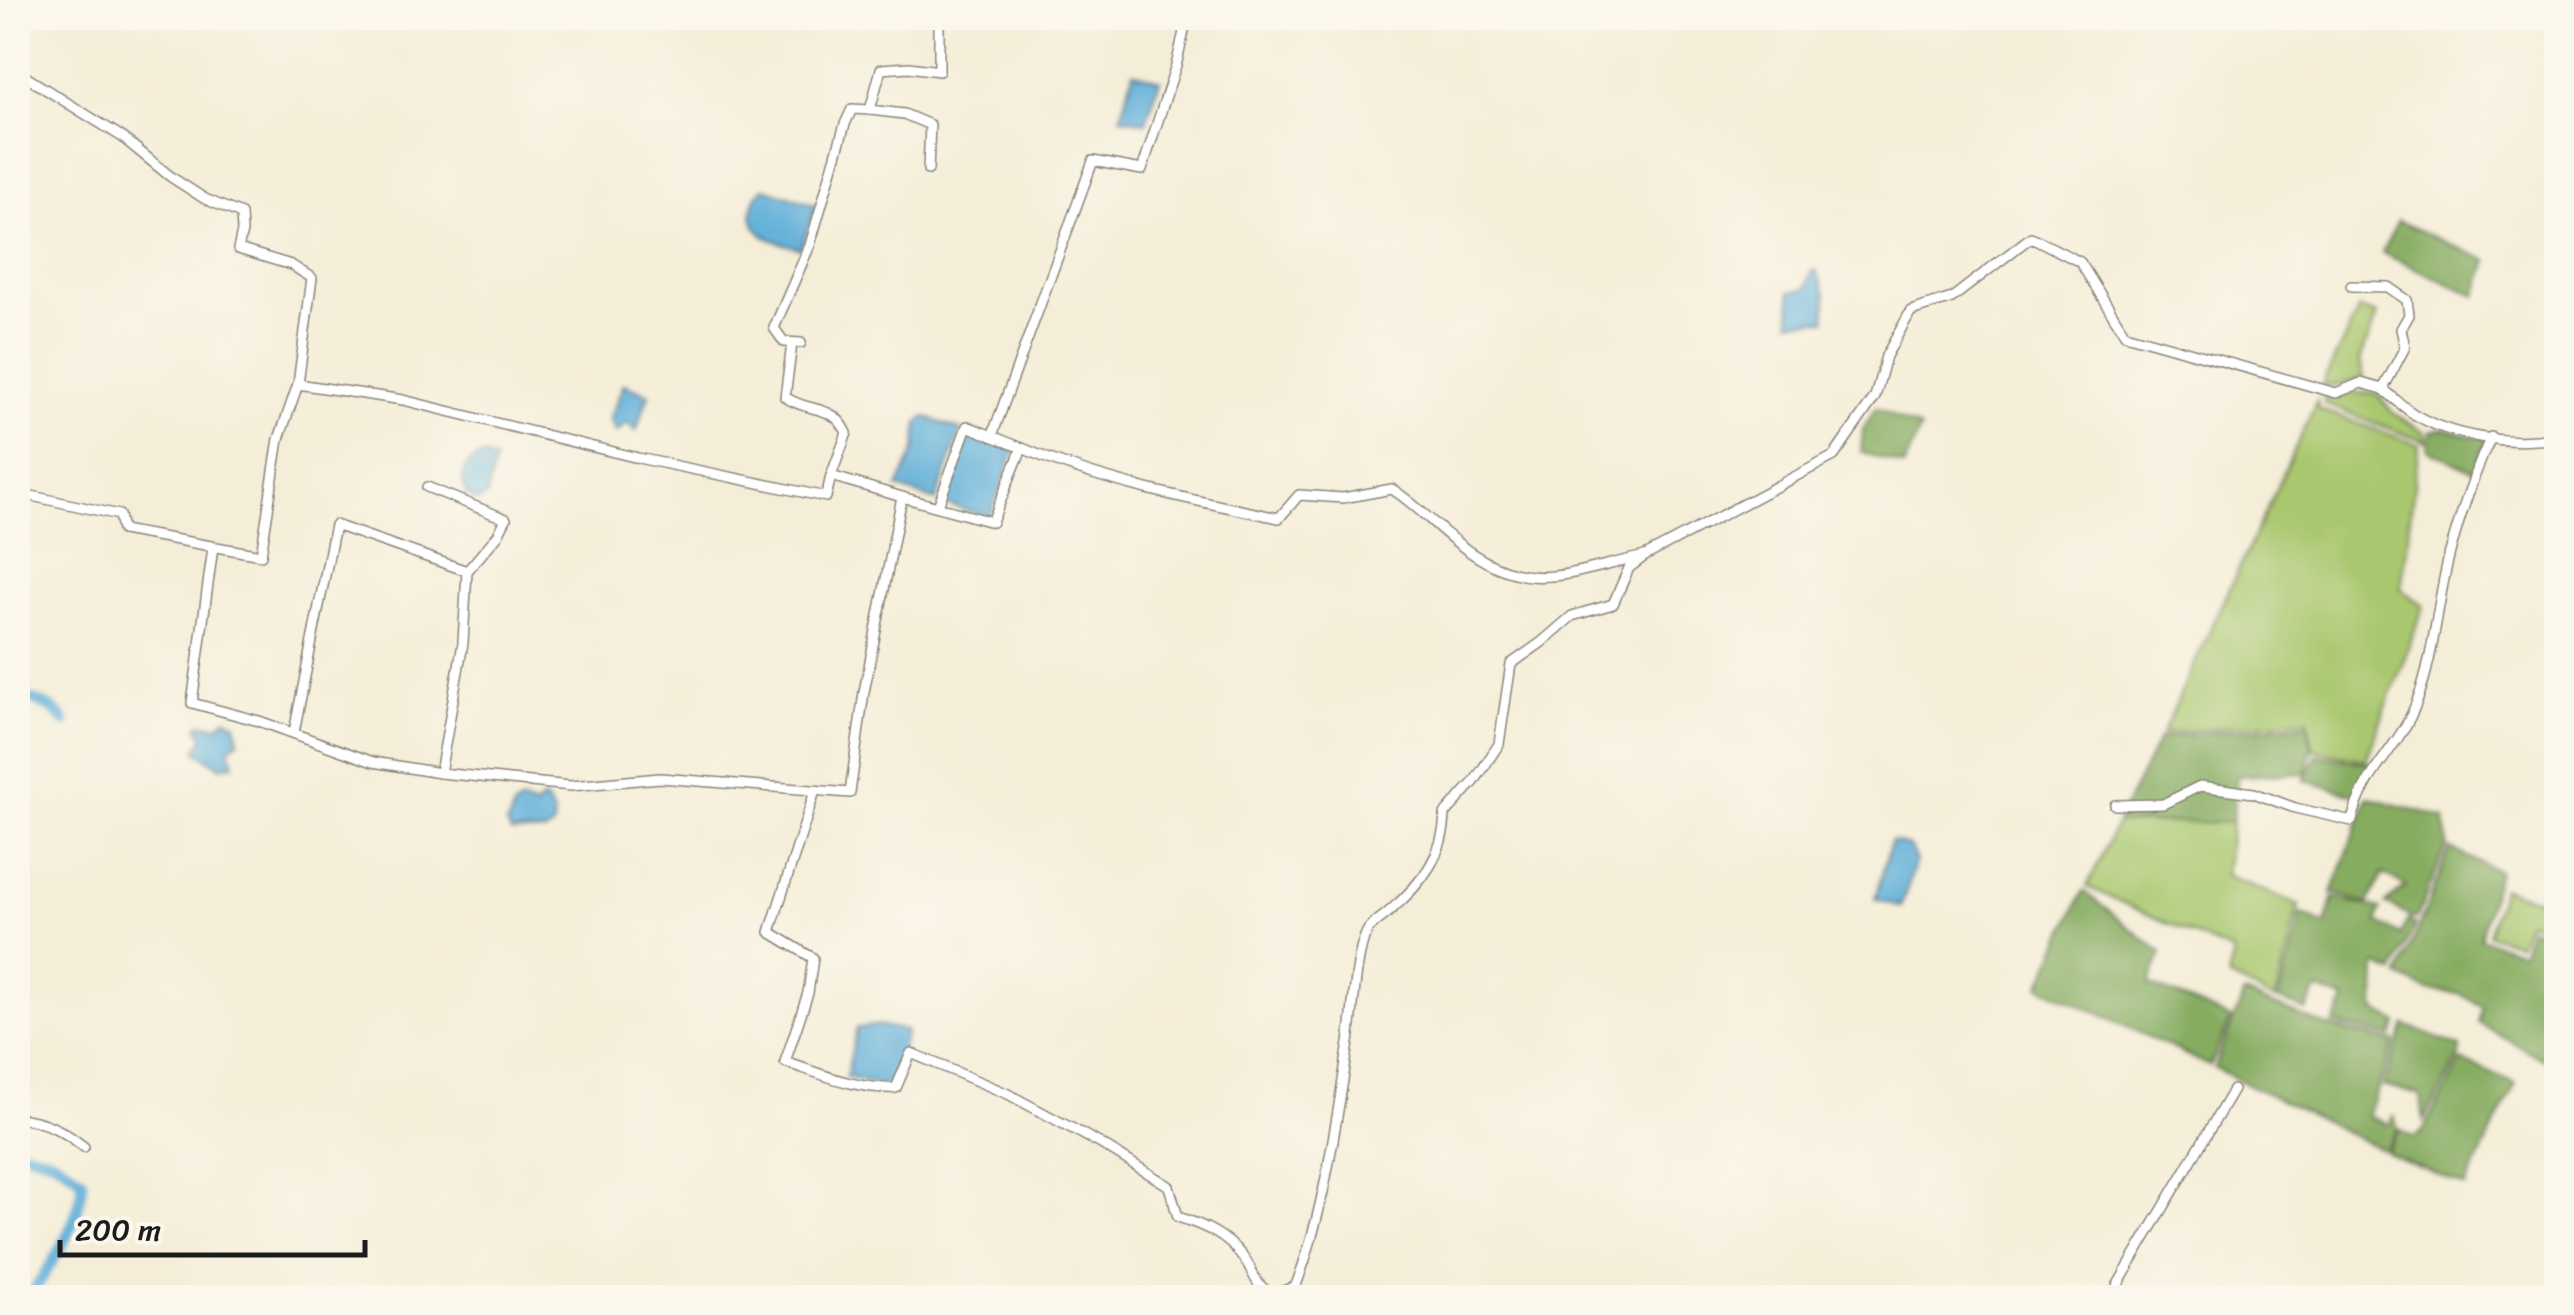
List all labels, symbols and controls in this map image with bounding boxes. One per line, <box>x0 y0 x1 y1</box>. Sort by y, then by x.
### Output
scale bar <box>60 1195 365 1257</box>
text: 200 m <box>75 1203 161 1257</box>

